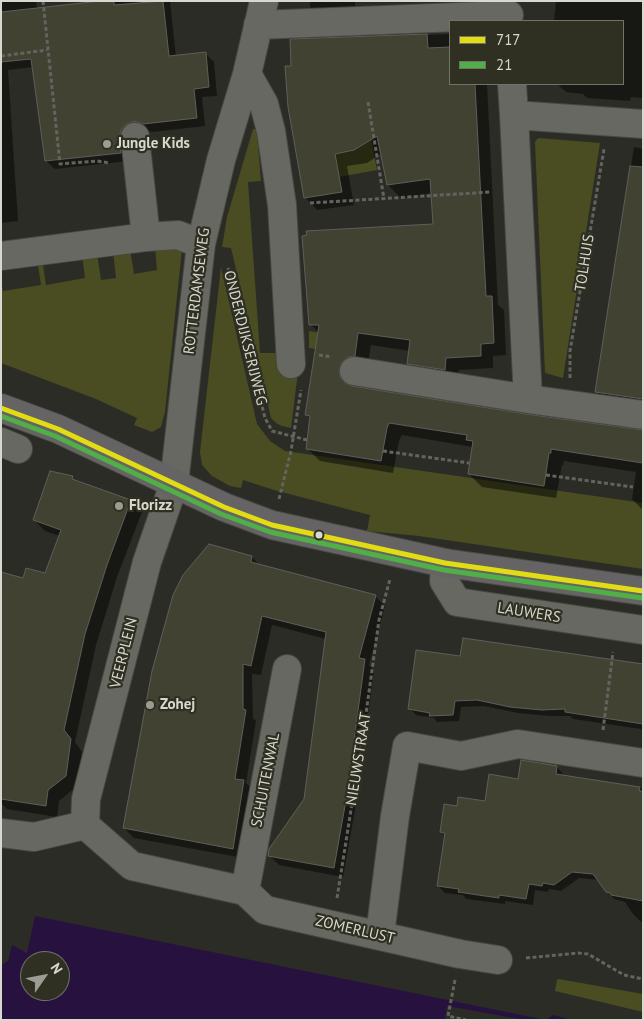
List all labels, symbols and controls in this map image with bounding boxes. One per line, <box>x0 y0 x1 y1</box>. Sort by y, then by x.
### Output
legend <box>449 20 624 85</box>
text: 717 <box>496 30 521 49</box>
text: 21 <box>496 55 512 74</box>
place label: Jungle Kids <box>117 135 190 153</box>
marker: Jungle Kids <box>101 138 113 150</box>
street label: ROTTERDAMSEWEG <box>180 227 214 355</box>
street label: TOLHUIS <box>572 233 598 293</box>
street label: ONDERDIJKSERIJWEG <box>220 269 270 407</box>
place label: Florizz <box>129 497 172 515</box>
marker: Florizz <box>113 500 125 512</box>
unlabelled marker <box>314 530 324 540</box>
street label: LAUWERS <box>496 599 562 627</box>
street label: VEERPLEIN <box>107 616 141 690</box>
place label: Zohej <box>160 696 195 714</box>
marker: Zohej <box>144 699 156 711</box>
street label: NIEUWSTRAAT <box>343 711 375 807</box>
street label: SCHUITENWAL <box>248 731 284 829</box>
street label: ZOMERLUST <box>314 912 396 948</box>
north arrow <box>20 951 70 1001</box>
text: N <box>47 960 67 977</box>

